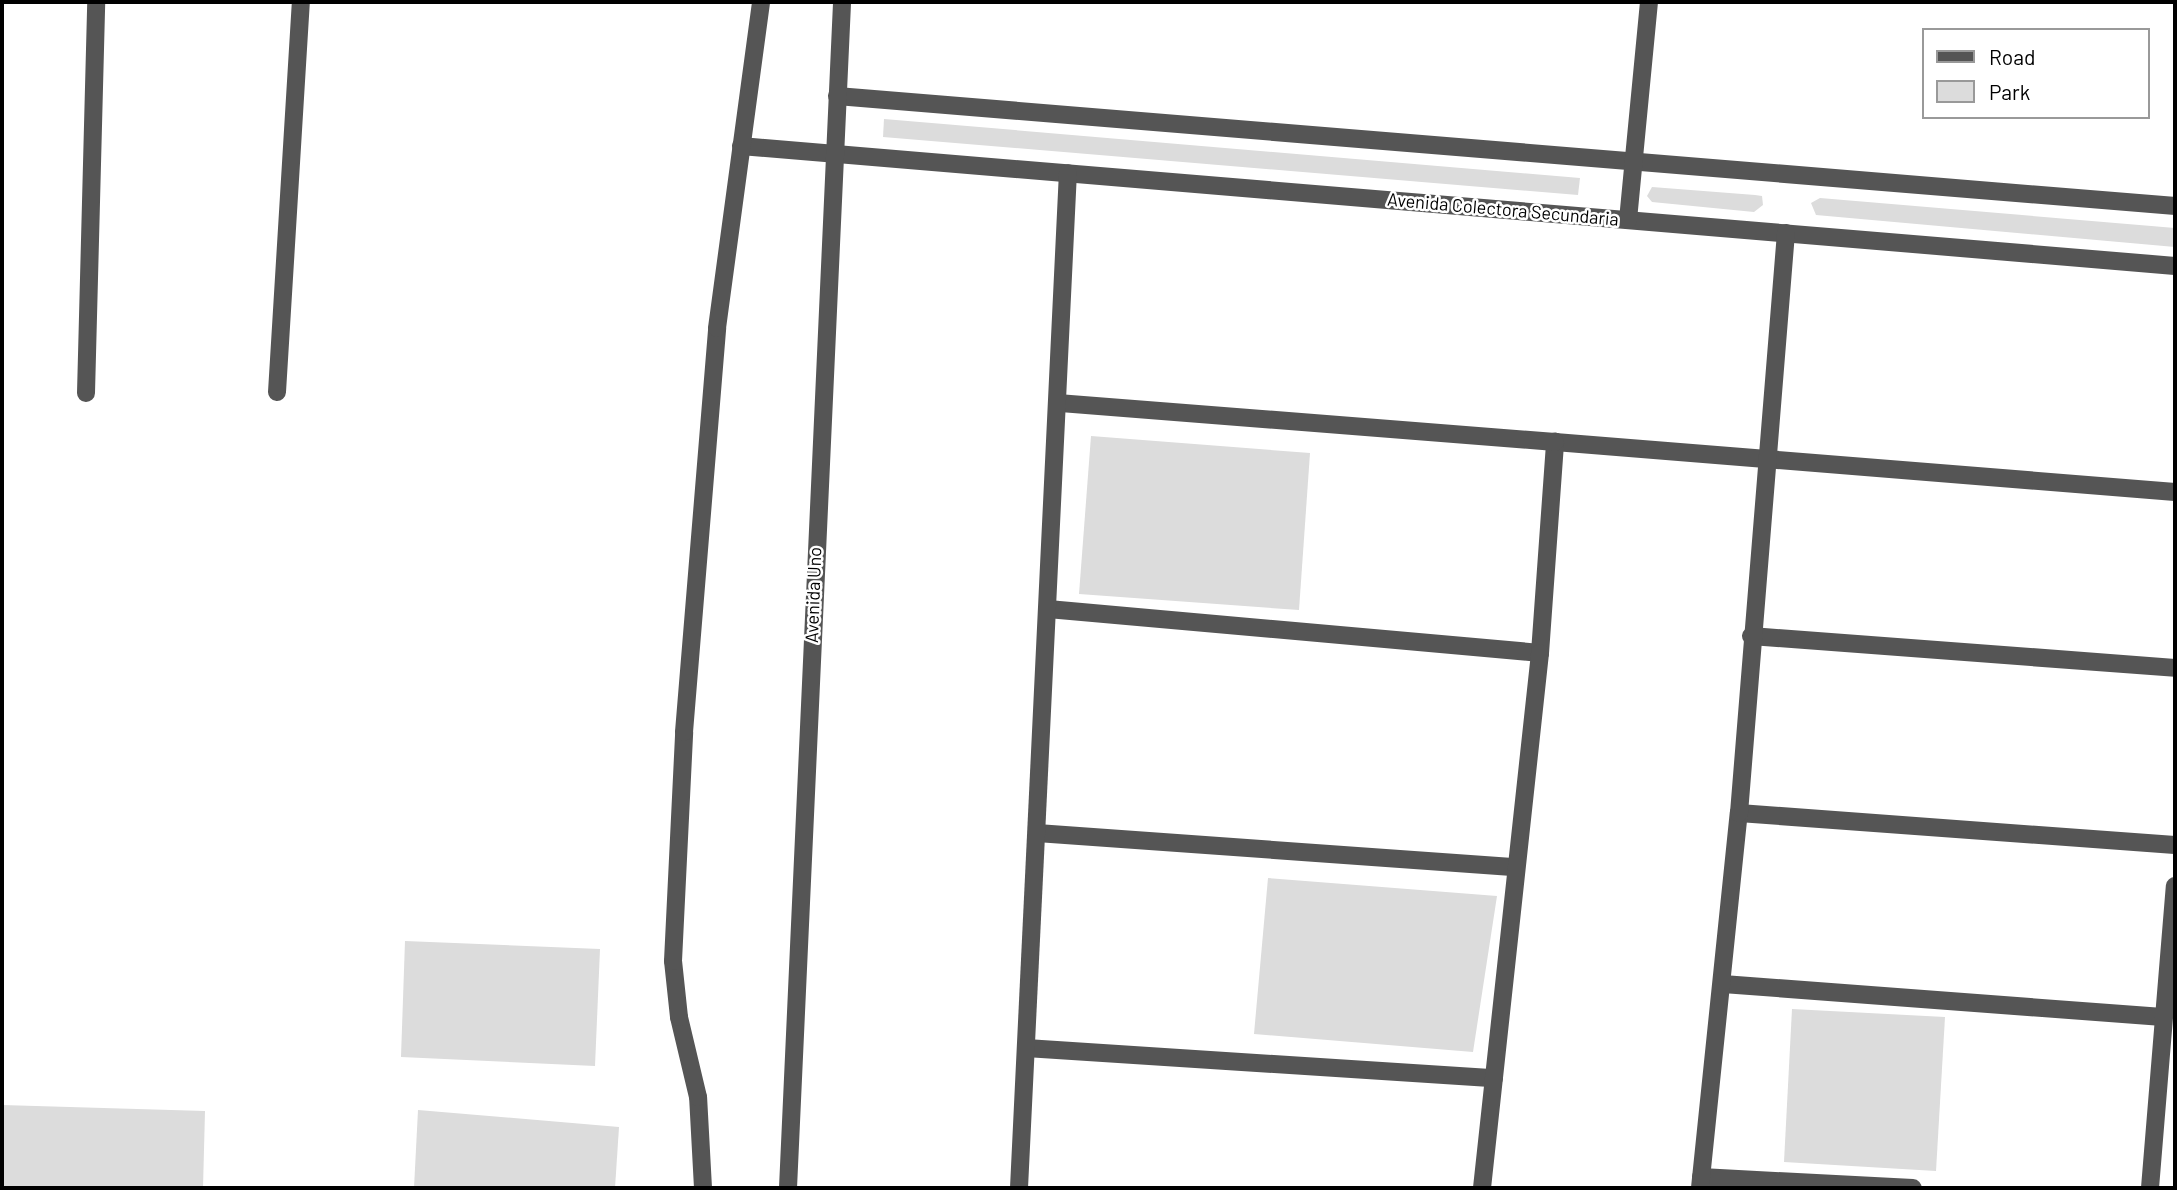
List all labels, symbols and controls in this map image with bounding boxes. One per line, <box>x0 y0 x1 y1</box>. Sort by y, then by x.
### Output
legend <box>1922 28 2149 119</box>
text: Road <box>1989 44 2035 69</box>
text: Park <box>1989 79 2030 104</box>
street label: Avenida Colectora Secundaria <box>1386 188 1620 230</box>
street label: Avenida Uno <box>801 547 825 643</box>

